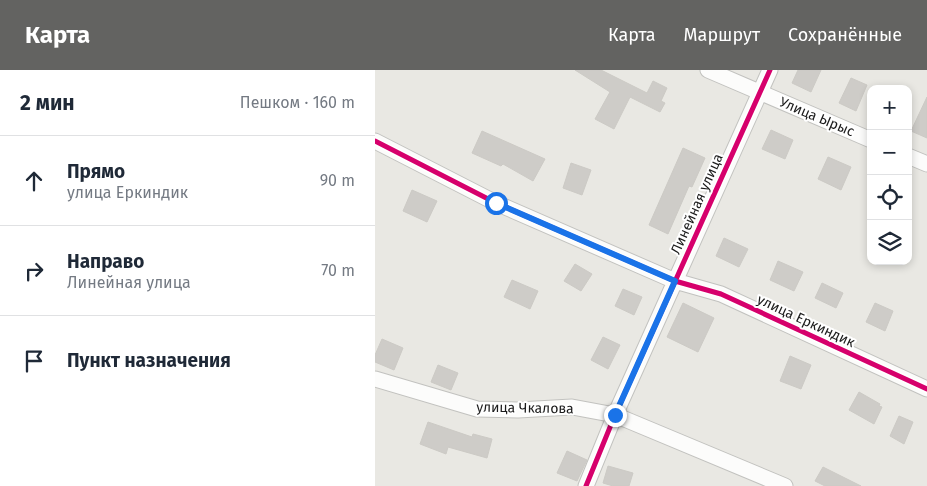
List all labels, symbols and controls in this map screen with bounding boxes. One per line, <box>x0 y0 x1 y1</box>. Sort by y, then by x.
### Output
text: Карта <box>25 21 90 49</box>
text: Карта <box>608 24 656 46</box>
text: Маршрут <box>684 24 760 46</box>
text: Сохранённые <box>788 24 902 46</box>
map controls <box>867 85 912 265</box>
button: + <box>867 85 912 130</box>
text: 2 мин <box>20 90 75 116</box>
text: Пешком · 160 m <box>240 93 355 112</box>
street label: Улица Ырыс <box>777 94 857 140</box>
button: − <box>867 130 912 175</box>
street label: Линейная улица <box>667 151 727 257</box>
text: Прямо <box>67 160 125 183</box>
icon: ahead <box>20 167 48 195</box>
text: 90 m <box>320 171 355 190</box>
button: locate <box>867 175 912 220</box>
text: улица Еркиндик <box>67 183 188 202</box>
route start <box>485 192 508 215</box>
button: layers <box>867 220 912 265</box>
text: Направо <box>67 250 144 273</box>
icon: right <box>20 257 48 285</box>
text: 70 m <box>321 261 355 280</box>
text: Линейная улица <box>67 273 191 292</box>
street label: улица Еркиндик <box>754 291 858 351</box>
icon: arrive <box>20 347 48 375</box>
text: Пункт назначения <box>67 349 231 372</box>
street label: улица Чкалова <box>476 399 574 417</box>
route end <box>604 404 627 427</box>

